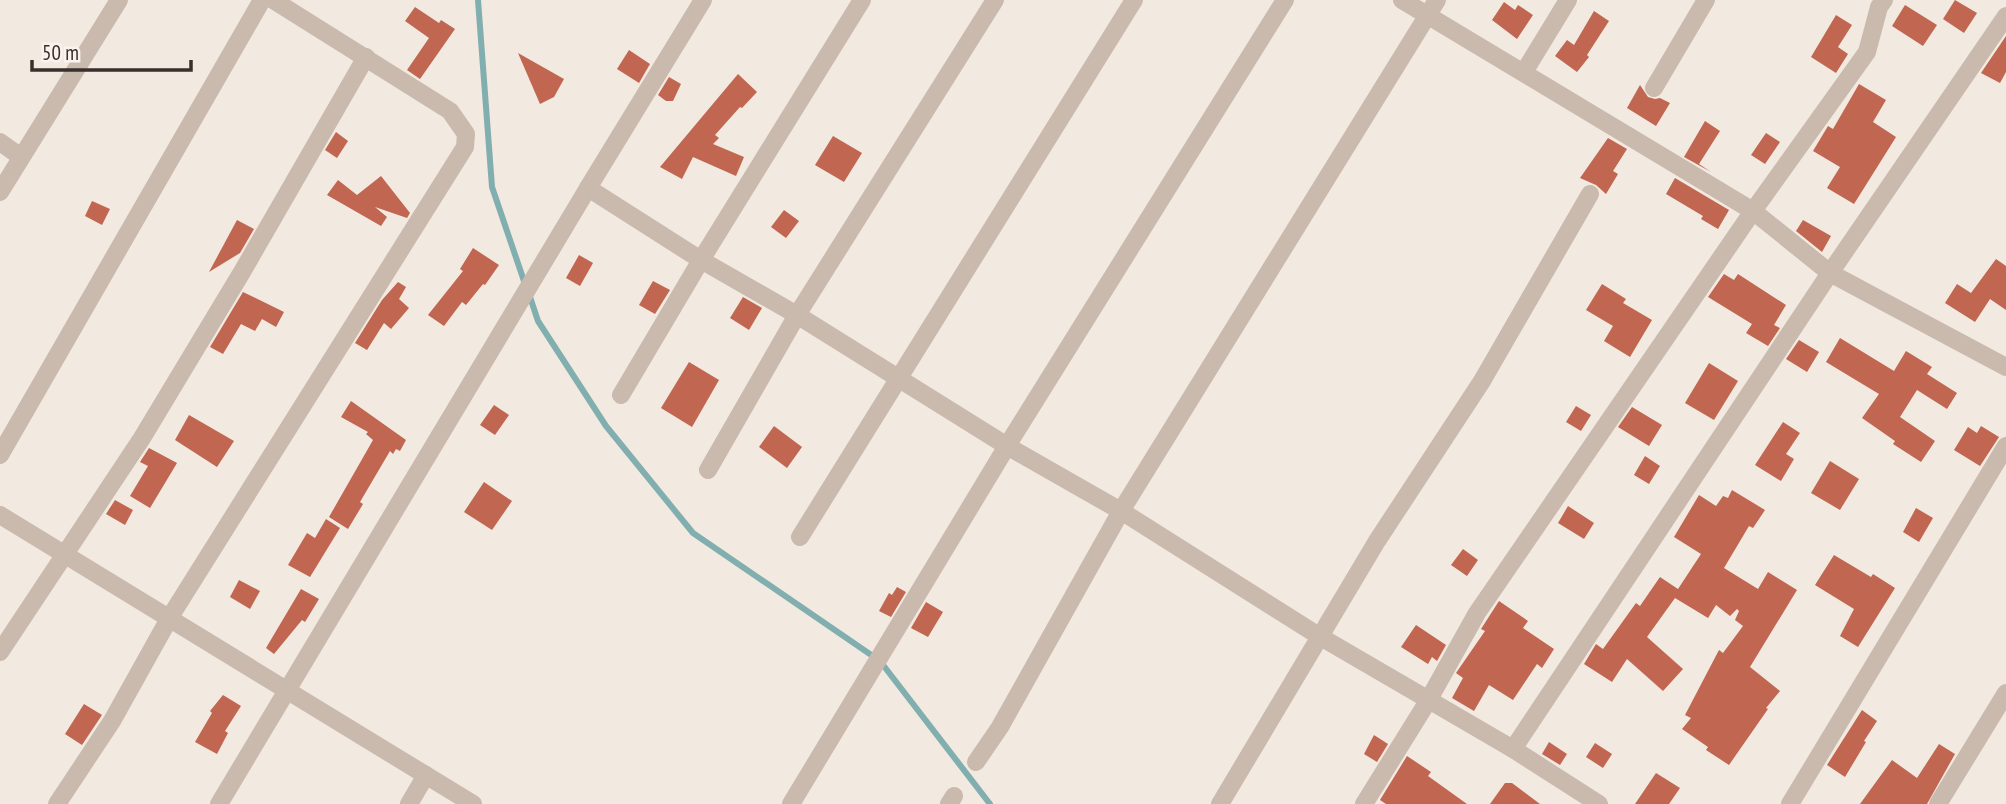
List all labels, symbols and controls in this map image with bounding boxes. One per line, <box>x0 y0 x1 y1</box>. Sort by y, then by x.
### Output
scale bar <box>32 28 191 72</box>
text: 50 m <box>42 39 79 66</box>

